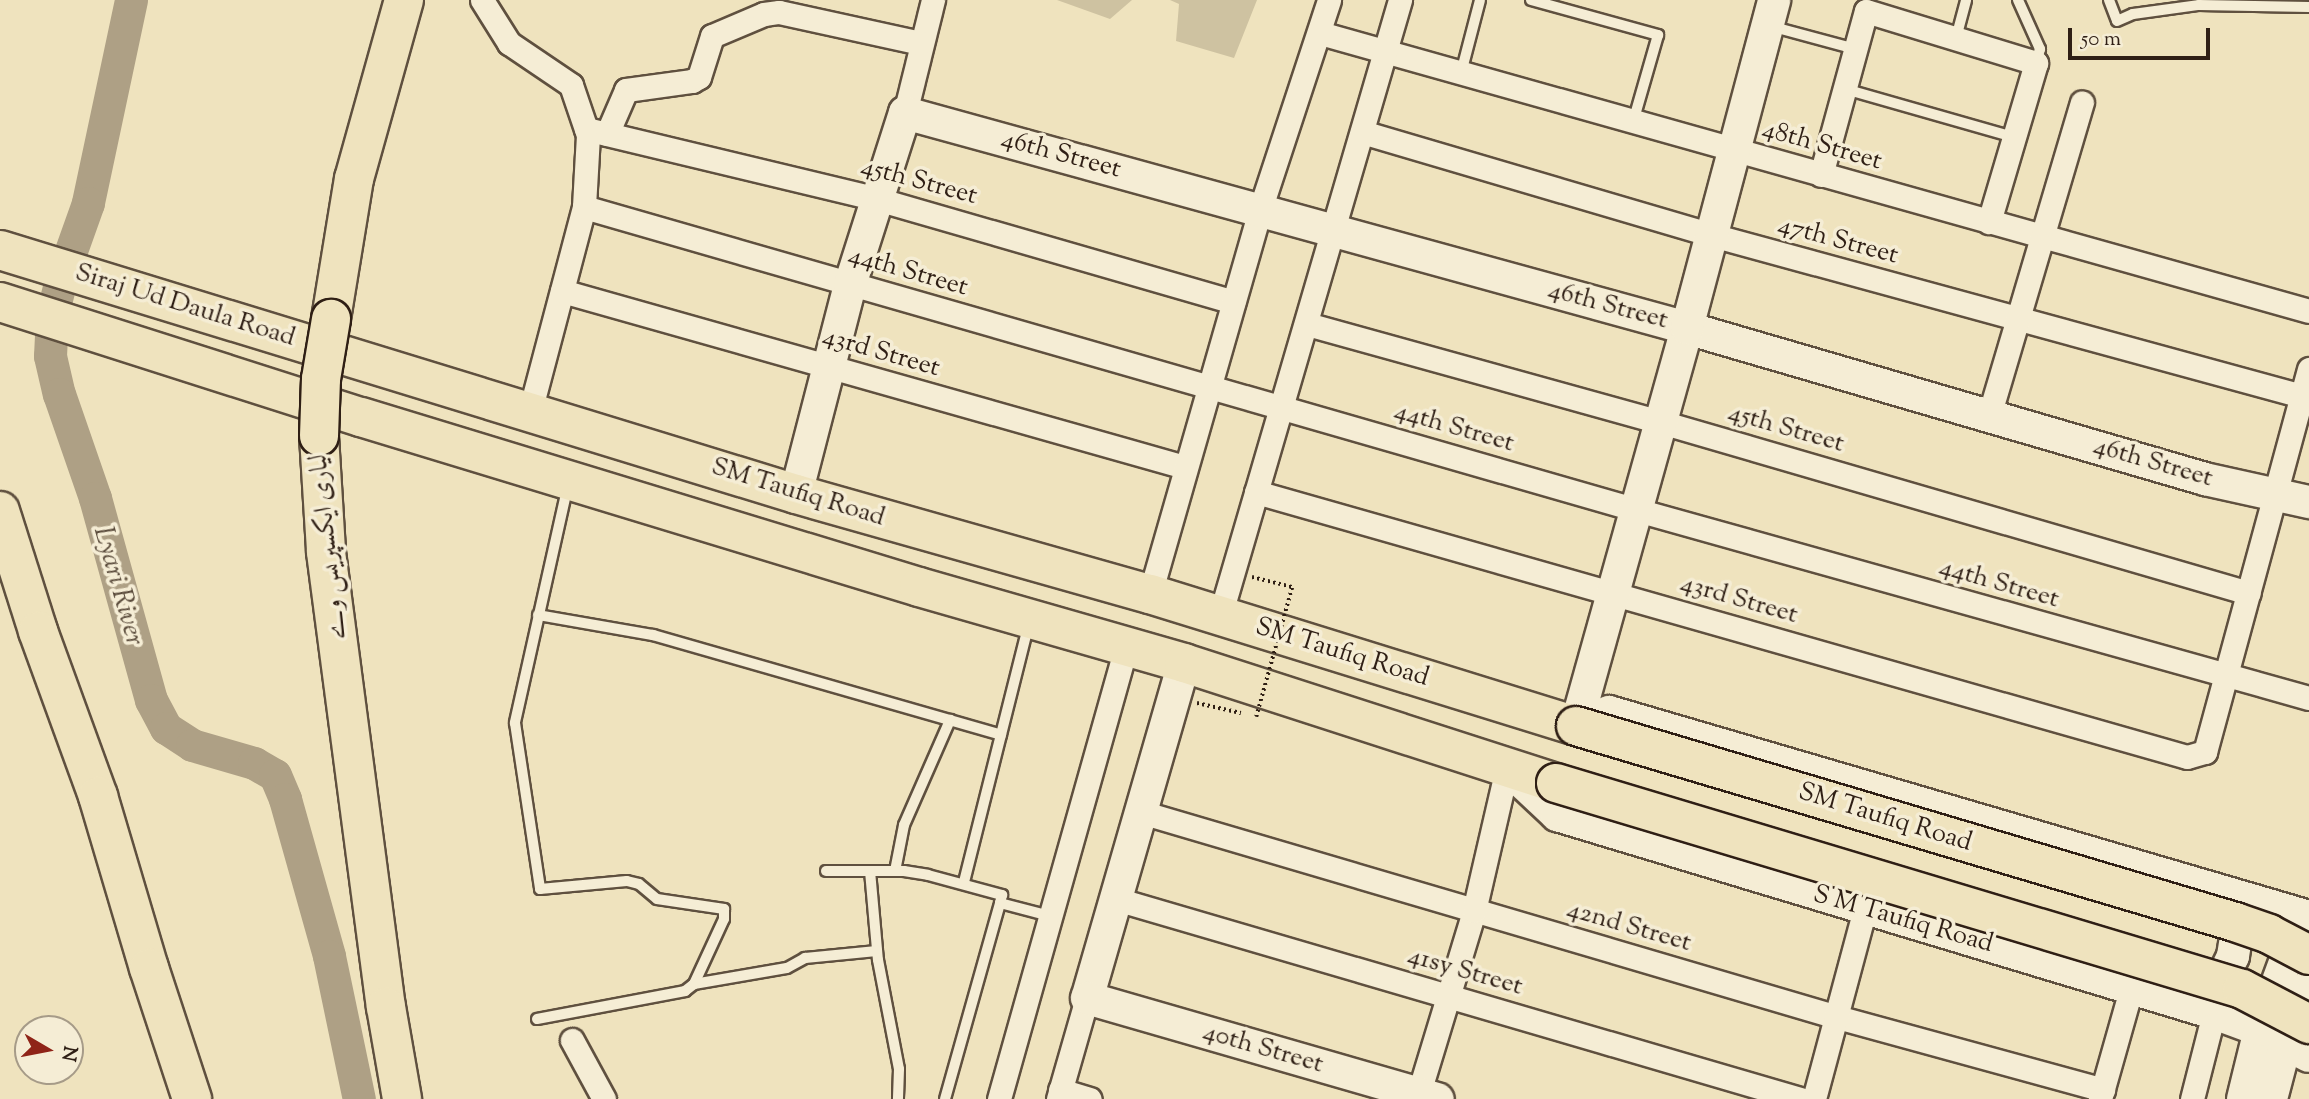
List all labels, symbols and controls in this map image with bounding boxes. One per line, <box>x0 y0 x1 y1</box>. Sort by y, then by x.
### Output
scale bar <box>2071 14 2213 58</box>
text: 50 m <box>2081 25 2121 55</box>
street label: 48th Street <box>1759 114 1885 178</box>
street label: 46th Street <box>998 124 1124 186</box>
street label: 45th Street <box>858 152 980 212</box>
street label: 47th Street <box>1775 210 1901 272</box>
street label: 44th Street <box>845 240 971 304</box>
street label: Siraj Ud Daula Road <box>71 258 299 354</box>
street label: 46th Street <box>1545 275 1671 337</box>
street label: 43rd Street <box>819 321 943 385</box>
street label: 44th Street <box>1391 396 1517 460</box>
street label: 45th Street <box>1725 398 1847 460</box>
street label: 46th Street <box>2090 431 2216 495</box>
street label: SM Taufiq Road <box>707 452 889 534</box>
street label: لیاری ایکسپریس وے <box>304 453 354 641</box>
water label: Lyari River <box>85 522 151 650</box>
street label: 44th Street <box>1936 552 2062 616</box>
street label: 43rd Street <box>1677 568 1801 632</box>
street label: SM Taufiq Road <box>1251 612 1433 694</box>
street label: SM Taufiq Road <box>1794 777 1976 859</box>
street label: S M Taufiq Road <box>1809 879 1997 961</box>
street label: 42nd Street <box>1563 894 1695 960</box>
street label: 41sy Street <box>1404 941 1526 1003</box>
north arrow <box>14 1015 84 1085</box>
street label: 40th Street <box>1199 1017 1327 1081</box>
text: N <box>54 1044 83 1063</box>

